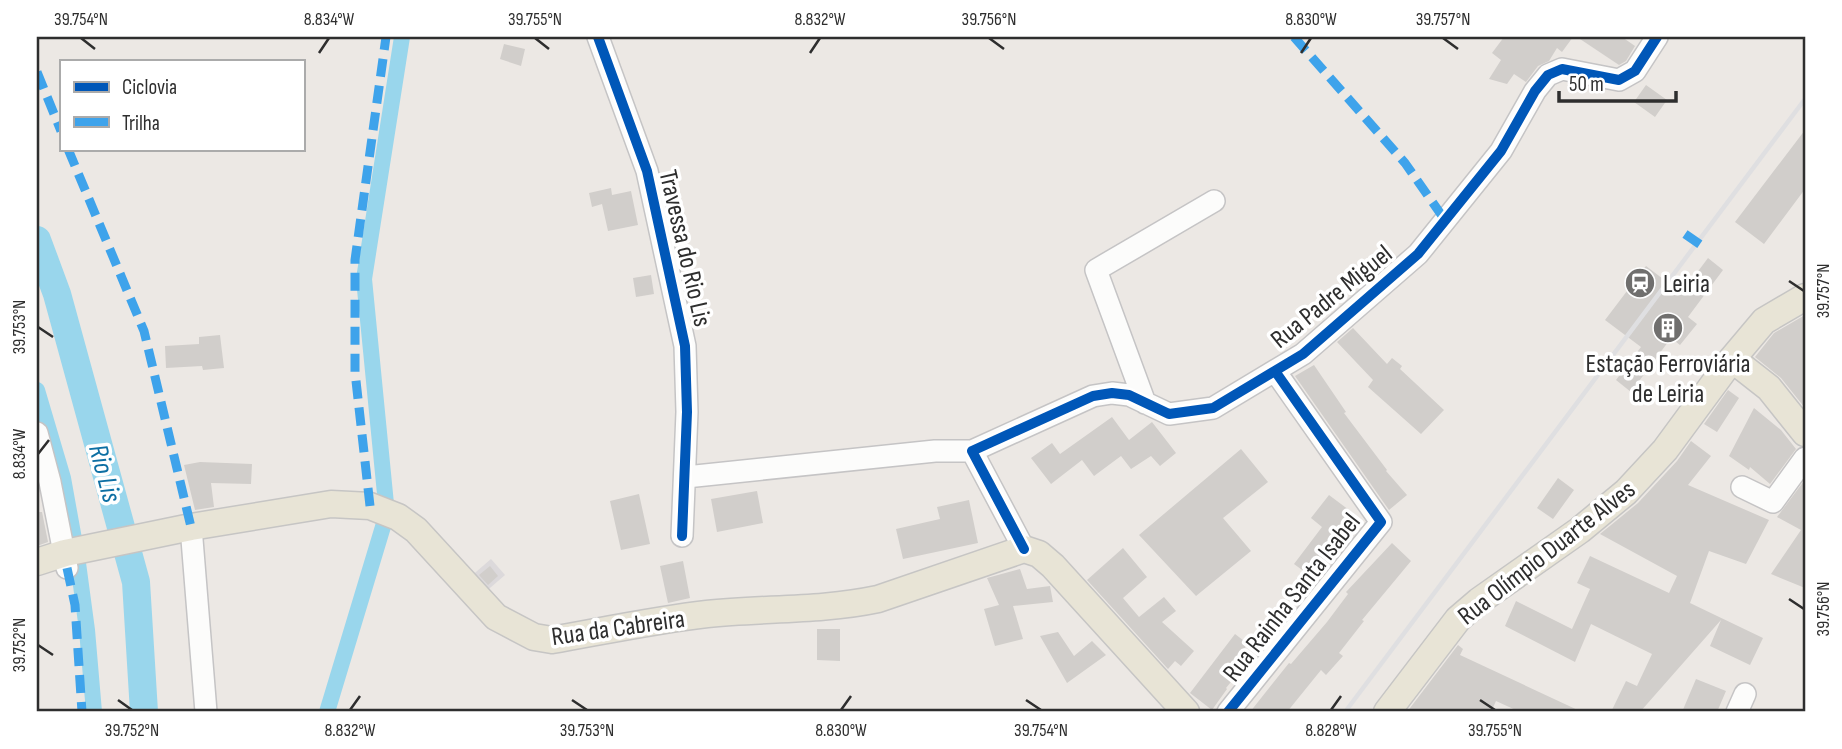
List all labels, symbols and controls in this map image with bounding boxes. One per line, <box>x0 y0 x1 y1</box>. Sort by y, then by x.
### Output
text: 39.754°N <box>54 9 108 30</box>
text: 8.834°W <box>304 9 355 30</box>
text: 39.755°N <box>508 9 562 30</box>
text: 8.832°W <box>794 9 846 30</box>
text: 39.756°N <box>962 9 1016 30</box>
text: 8.830°W <box>1285 9 1337 30</box>
text: 39.757°N <box>1416 9 1470 30</box>
legend <box>60 60 304 150</box>
scale bar <box>1559 60 1676 104</box>
text: 50 m <box>1569 72 1604 97</box>
text: Ciclovia <box>122 75 177 100</box>
text: Trilha <box>122 111 160 136</box>
street label: Travessa do Rio Lis <box>651 167 718 330</box>
street label: Rua Padre Miguel <box>1265 239 1399 355</box>
text: 39.757°N <box>1813 264 1834 318</box>
station icon: Leiria <box>1623 266 1657 300</box>
place label: Leiria <box>1663 269 1710 300</box>
text: 39.753°N <box>9 300 30 354</box>
building icon: Estação Ferroviária de Leiria <box>1651 311 1685 345</box>
place label: Estação Ferroviária de Leiria <box>1585 349 1751 410</box>
text: 8.834°W <box>9 428 30 479</box>
water label: Rio Lis <box>81 441 128 506</box>
street label: Rua Olímpio Duarte Alves <box>1452 474 1642 632</box>
street label: Rua Rainha Santa Isabel <box>1217 508 1367 688</box>
text: 39.756°N <box>1813 582 1834 636</box>
street label: Rua da Cabreira <box>550 604 687 653</box>
text: 39.752°N <box>9 618 30 672</box>
text: 39.752°N <box>105 720 159 741</box>
text: 8.832°W <box>324 720 376 741</box>
text: 39.753°N <box>560 720 614 741</box>
text: 8.830°W <box>815 720 867 741</box>
text: 39.754°N <box>1014 720 1068 741</box>
text: 8.828°W <box>1305 720 1357 741</box>
text: 39.755°N <box>1468 720 1522 741</box>

